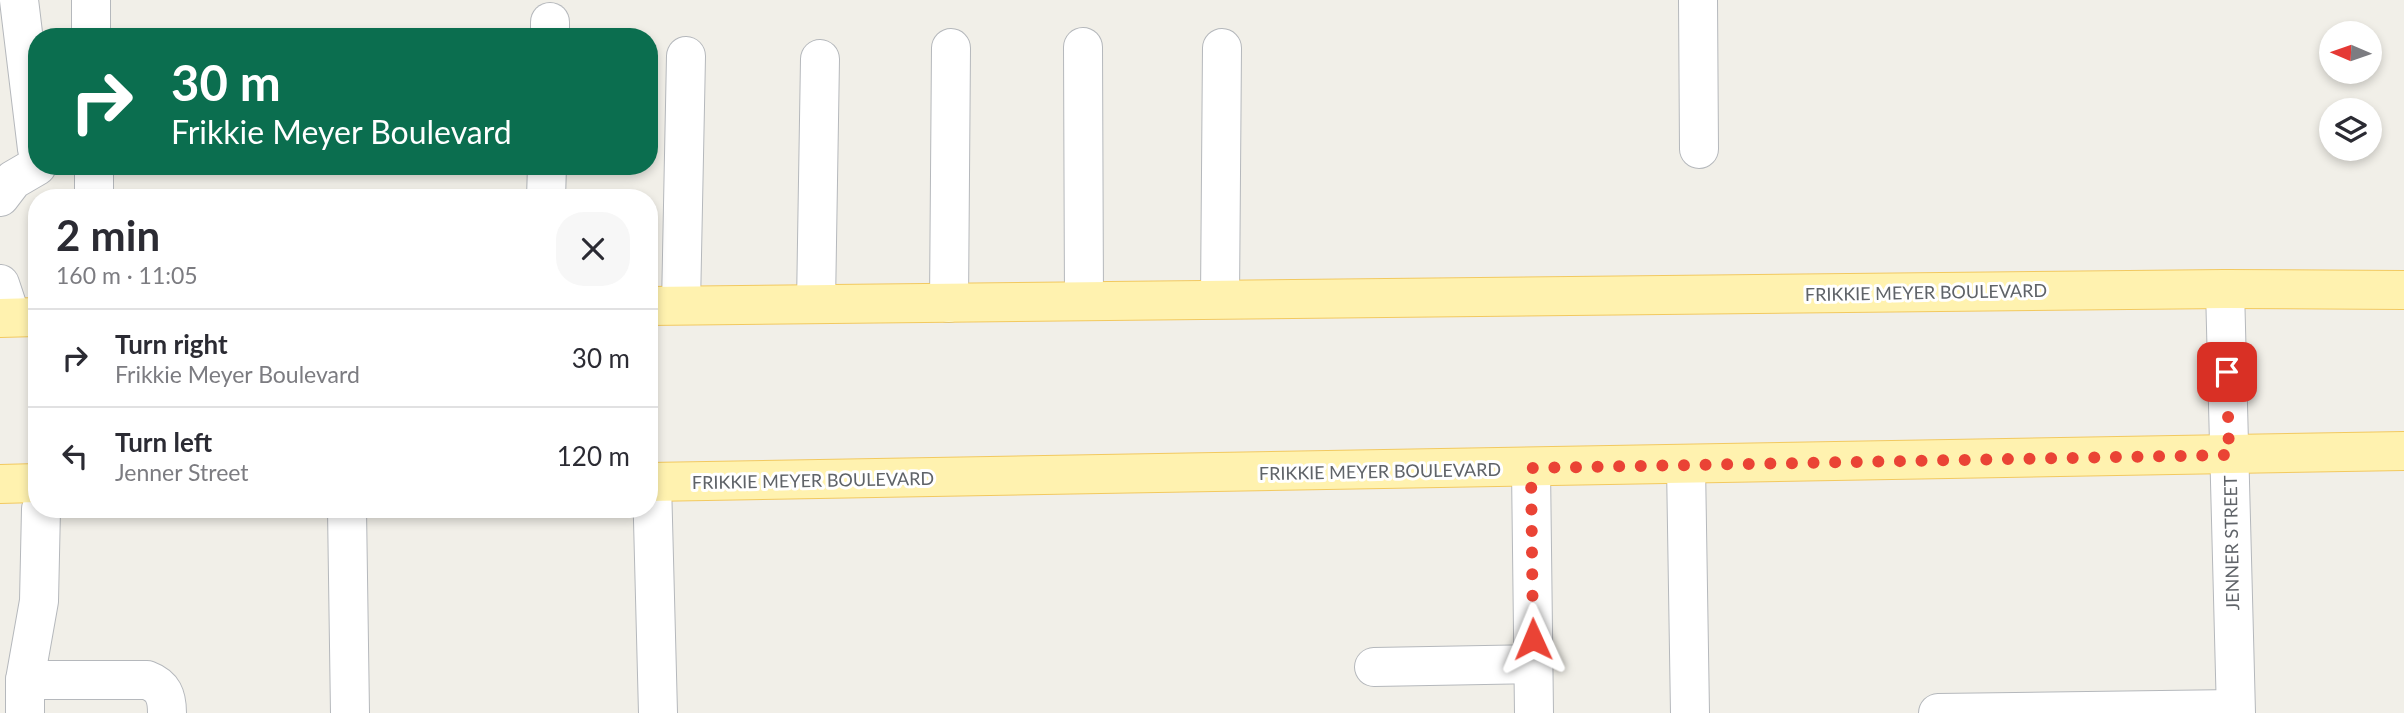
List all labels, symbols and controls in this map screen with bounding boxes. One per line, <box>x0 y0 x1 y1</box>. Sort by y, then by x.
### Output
north arrow <box>2319 21 2382 84</box>
map controls <box>2319 21 2382 161</box>
text: 30 m <box>171 53 281 111</box>
icon: right <box>56 56 147 147</box>
button: layers <box>2319 98 2382 161</box>
text: Frikkie Meyer Boulevard <box>171 112 512 151</box>
text: 2 min <box>56 210 160 260</box>
button: close <box>556 212 630 286</box>
text: 160 m · 11:05 <box>56 261 198 289</box>
street label: FRIKKIE MEYER BOULEVARD <box>1805 279 2047 305</box>
text: Turn right <box>115 328 228 360</box>
icon: right <box>56 339 94 377</box>
text: 30 m <box>572 342 630 374</box>
pin <box>2197 342 2257 402</box>
icon: arrive <box>2208 353 2246 391</box>
text: Frikkie Meyer Boulevard <box>115 360 360 388</box>
text: Turn left <box>115 426 212 458</box>
icon: left <box>56 437 94 475</box>
text: 120 m <box>557 440 630 472</box>
text: Jenner Street <box>115 458 249 486</box>
street label: FRIKKIE MEYER BOULEVARD <box>1259 458 1501 484</box>
street label: FRIKKIE MEYER BOULEVARD <box>692 467 934 493</box>
street label: JENNER STREET <box>2219 475 2243 611</box>
position arrow <box>1496 602 1570 676</box>

